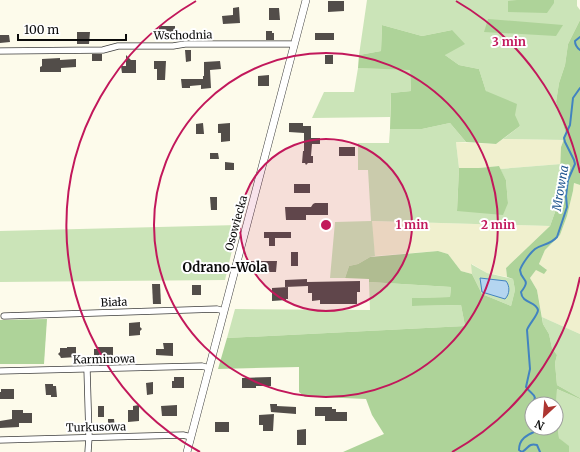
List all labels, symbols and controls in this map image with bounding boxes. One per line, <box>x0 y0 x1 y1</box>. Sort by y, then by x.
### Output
scale bar <box>18 16 126 42</box>
text: 100 m <box>24 22 59 37</box>
street label: Wschodnia <box>153 27 213 43</box>
text: 3 min <box>492 34 526 49</box>
water label: Mrowna <box>548 164 571 213</box>
street label: Osowiecka <box>222 194 250 252</box>
text: 1 min <box>396 217 428 232</box>
text: 2 min <box>481 217 515 232</box>
centre of rings <box>319 218 333 232</box>
district label: Odrano-Wola <box>183 259 267 276</box>
street label: Biała <box>100 295 128 309</box>
street label: Karminowa <box>73 351 135 367</box>
north arrow <box>524 396 564 436</box>
text: N <box>532 417 547 433</box>
street label: Turkusowa <box>66 419 126 435</box>

